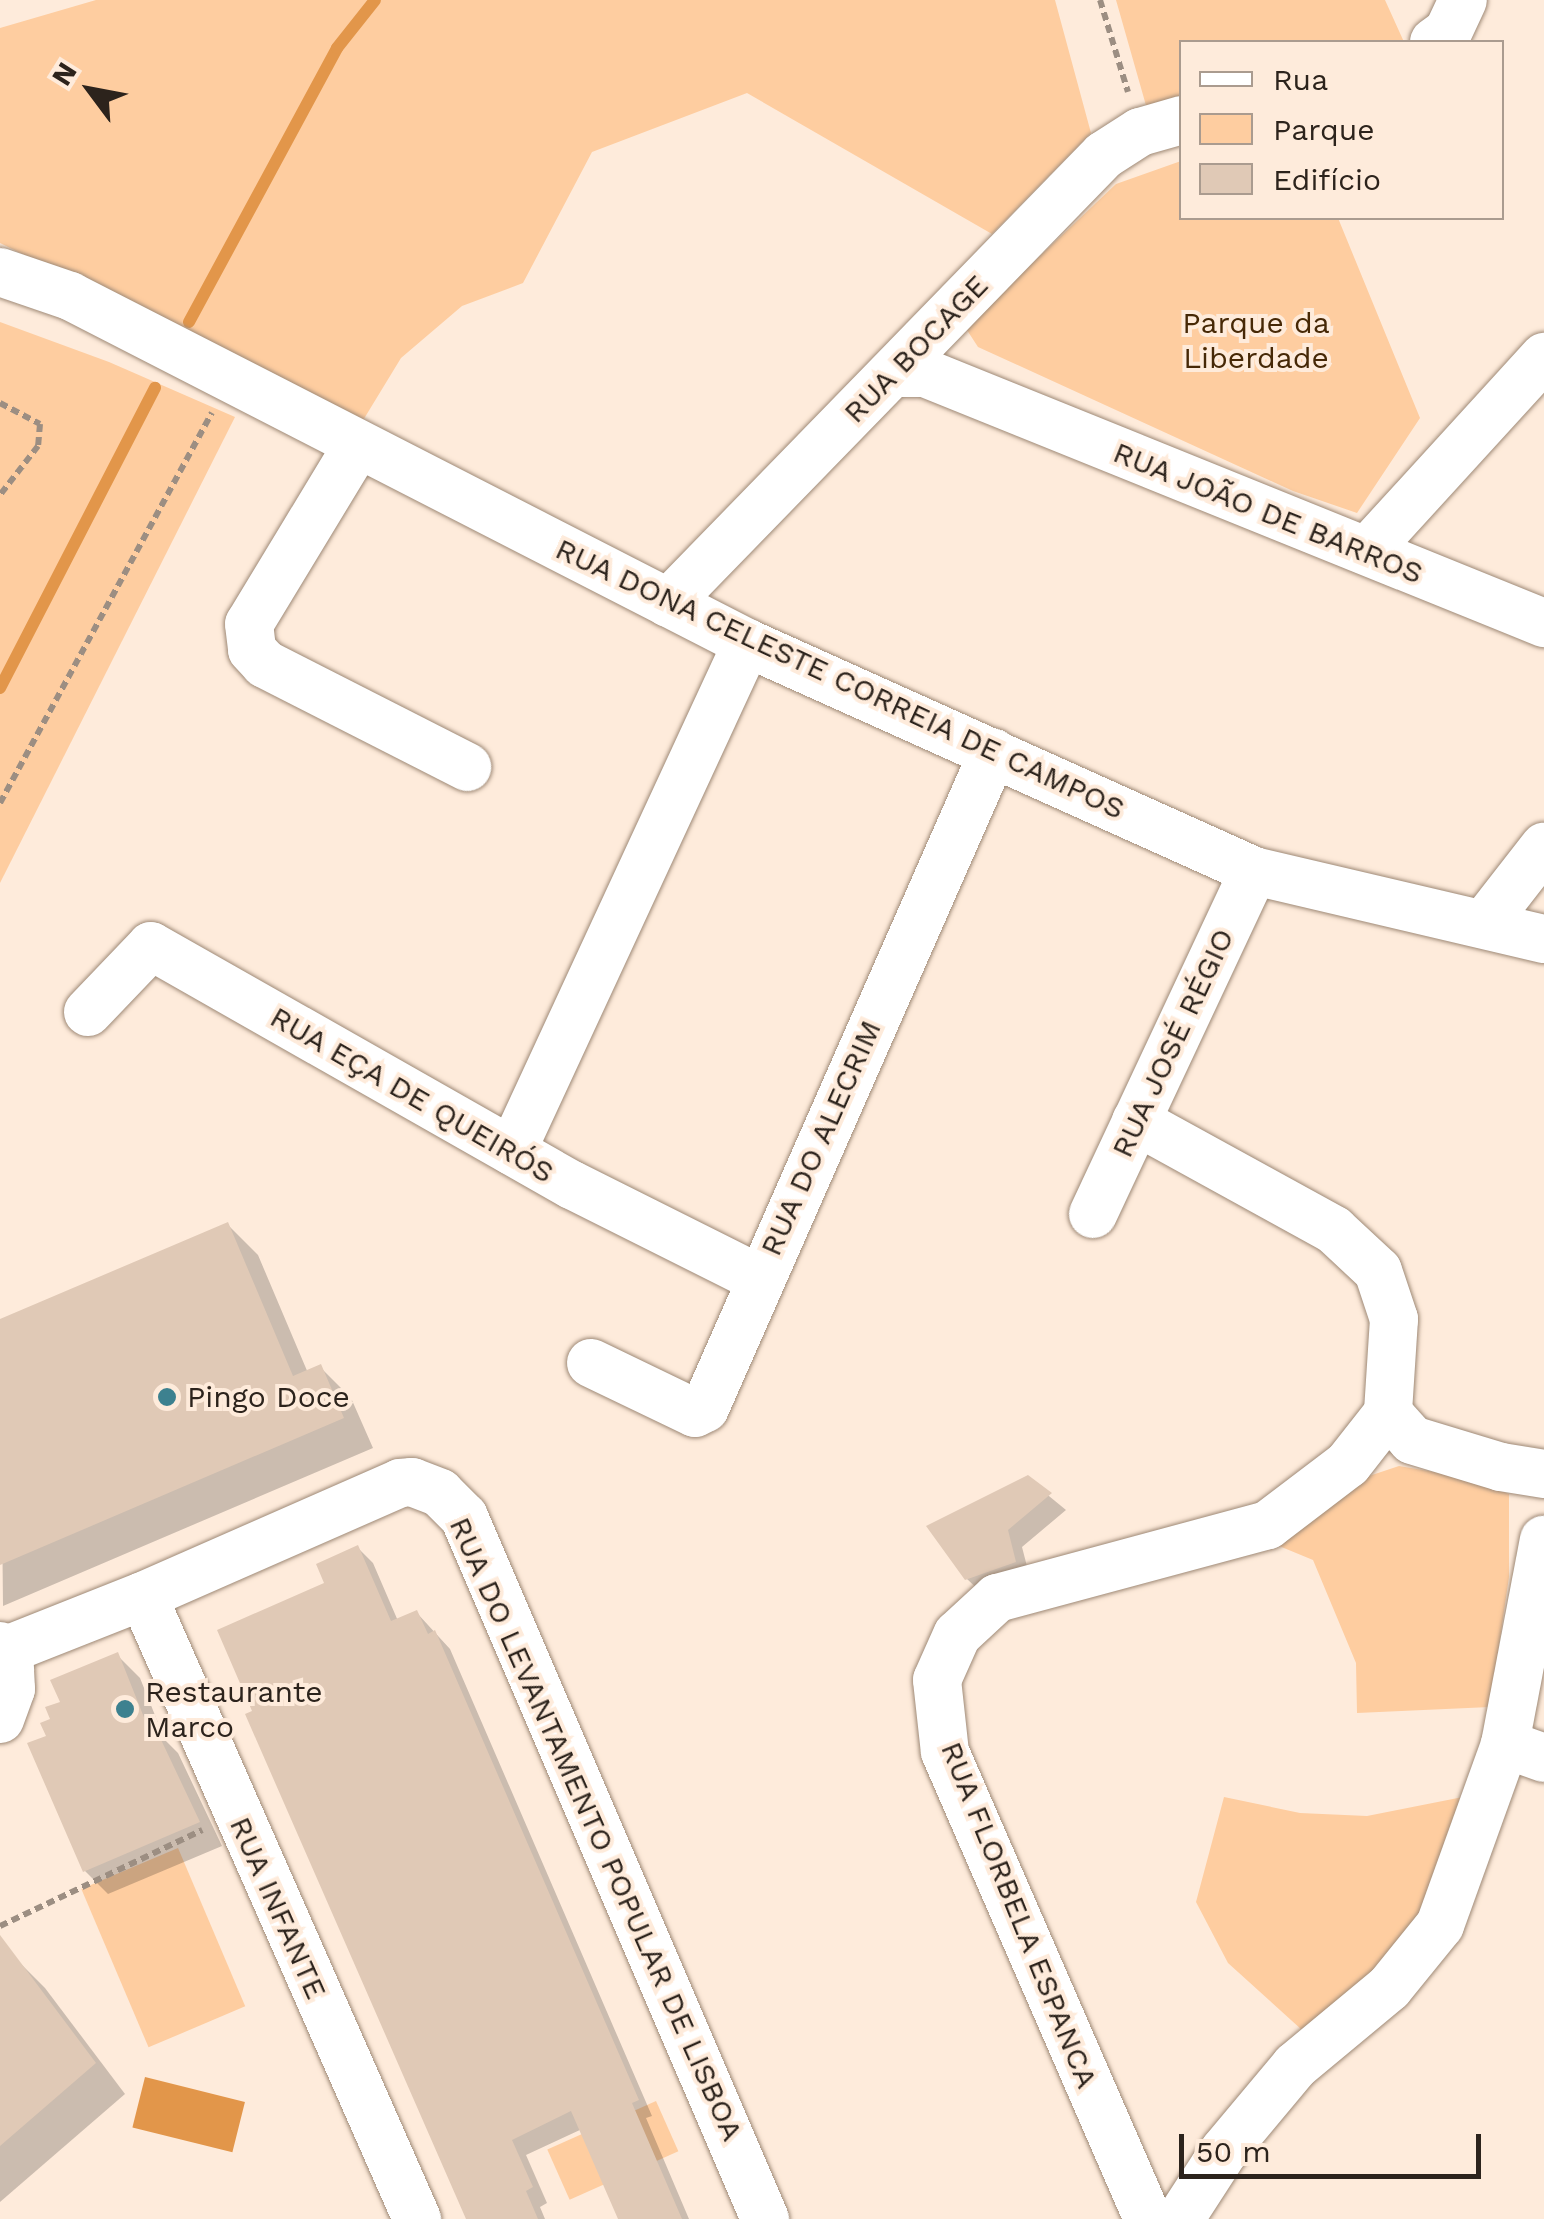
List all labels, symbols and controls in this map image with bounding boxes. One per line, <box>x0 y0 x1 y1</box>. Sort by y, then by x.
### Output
north arrow <box>40 40 140 140</box>
legend <box>1179 40 1504 220</box>
text: N <box>45 56 84 91</box>
text: Rua <box>1273 62 1328 97</box>
text: Parque <box>1273 112 1375 147</box>
text: Edifício <box>1273 162 1381 197</box>
street label: RUA BOCAGE <box>836 267 996 431</box>
park label: Parque da Liberdade <box>1182 305 1330 376</box>
street label: RUA JOÃO DE BARROS <box>1107 434 1429 592</box>
street label: RUA DONA CELESTE CORREIA DE CAMPOS <box>548 530 1132 828</box>
street label: RUA JOSÉ RÉGIO <box>1104 922 1242 1164</box>
street label: RUA EÇA DE QUEIRÓS <box>263 998 561 1192</box>
street label: RUA DO ALECRIM <box>752 1014 890 1262</box>
place label: Pingo Doce <box>187 1379 350 1415</box>
marker: Pingo Doce <box>156 1386 178 1408</box>
street label: RUA DO LEVANTAMENTO POPULAR DE LISBOA <box>441 1511 751 2147</box>
place label: Restaurante Marco <box>145 1674 323 1744</box>
marker: Restaurante Marco <box>114 1698 136 1720</box>
street label: RUA FLORBELA ESPANCA <box>933 1736 1105 2094</box>
street label: RUA INFANTE <box>222 1811 334 2005</box>
scale bar <box>1184 2114 1486 2176</box>
text: 50 m <box>1196 2134 1271 2169</box>

